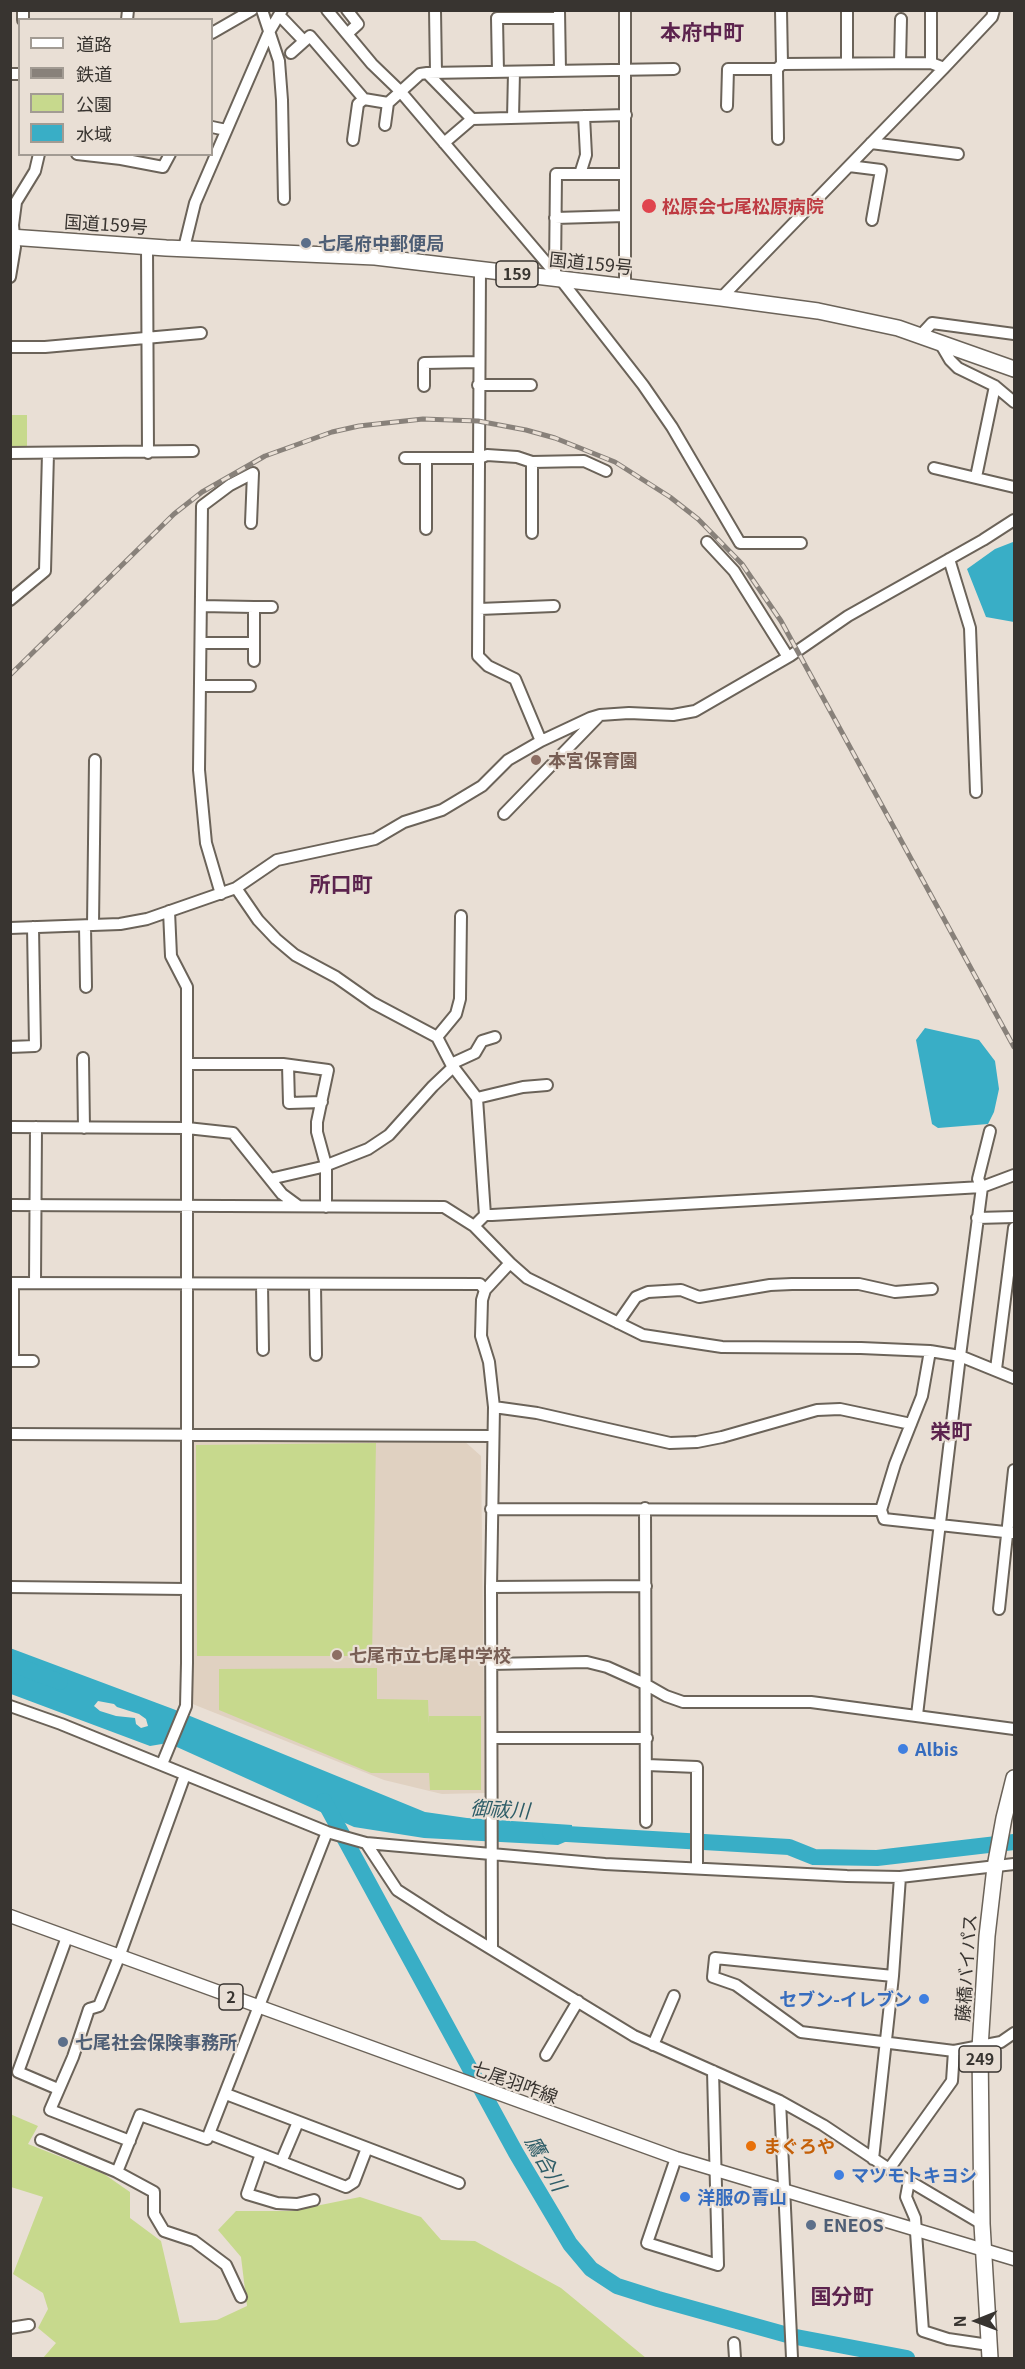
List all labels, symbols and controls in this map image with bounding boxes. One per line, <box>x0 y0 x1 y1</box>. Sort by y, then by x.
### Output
legend <box>18 18 213 156</box>
district label: 本府中町 <box>660 19 744 45</box>
text: 道路 <box>76 30 112 56</box>
text: 鉄道 <box>76 60 112 86</box>
text: 公園 <box>76 90 112 116</box>
text: 水域 <box>76 120 112 146</box>
place label: 松原会七尾松原病院 <box>662 195 824 217</box>
marker: 松原会七尾松原病院 <box>640 197 658 215</box>
street label: 国道159号 <box>63 210 149 238</box>
place label: 七尾府中郵便局 <box>318 232 444 254</box>
marker: 七尾府中郵便局 <box>299 236 313 250</box>
street label: 国道159号 <box>548 248 634 278</box>
road number: 159 <box>496 261 538 287</box>
place label: 本宮保育園 <box>548 749 638 771</box>
marker: 本宮保育園 <box>529 753 543 767</box>
district label: 所口町 <box>310 871 372 897</box>
district label: 栄町 <box>930 1418 972 1444</box>
place label: 七尾市立七尾中学校 <box>349 1644 511 1666</box>
marker: 七尾市立七尾中学校 <box>330 1648 344 1662</box>
place label: Albis <box>915 1738 958 1760</box>
marker: Albis <box>896 1742 910 1756</box>
water label: 御祓川 <box>469 1795 531 1823</box>
street label: 藤橋バイパス <box>951 1913 981 2023</box>
road number: 2 <box>219 1984 243 2010</box>
place label: セブン-イレブン <box>779 1988 912 2010</box>
marker: セブン-イレブン <box>917 1992 931 2006</box>
place label: 七尾社会保険事務所 <box>75 2031 237 2053</box>
marker: 七尾社会保険事務所 <box>56 2035 70 2049</box>
road number: 249 <box>959 2046 1001 2072</box>
street label: 七尾羽咋線 <box>469 2056 561 2108</box>
water label: 鷹合川 <box>521 2131 571 2195</box>
place label: まぐろや <box>763 2135 835 2157</box>
marker: まぐろや <box>744 2139 758 2153</box>
place label: マツモトキヨシ <box>851 2164 977 2186</box>
marker: マツモトキヨシ <box>832 2168 846 2182</box>
place label: 洋服の青山 <box>697 2186 787 2208</box>
marker: 洋服の青山 <box>678 2190 692 2204</box>
place label: ENEOS <box>823 2214 884 2236</box>
marker: ENEOS <box>804 2218 818 2232</box>
district label: 国分町 <box>811 2283 873 2309</box>
north arrow <box>947 2291 1007 2351</box>
text: N <box>947 2315 971 2328</box>

